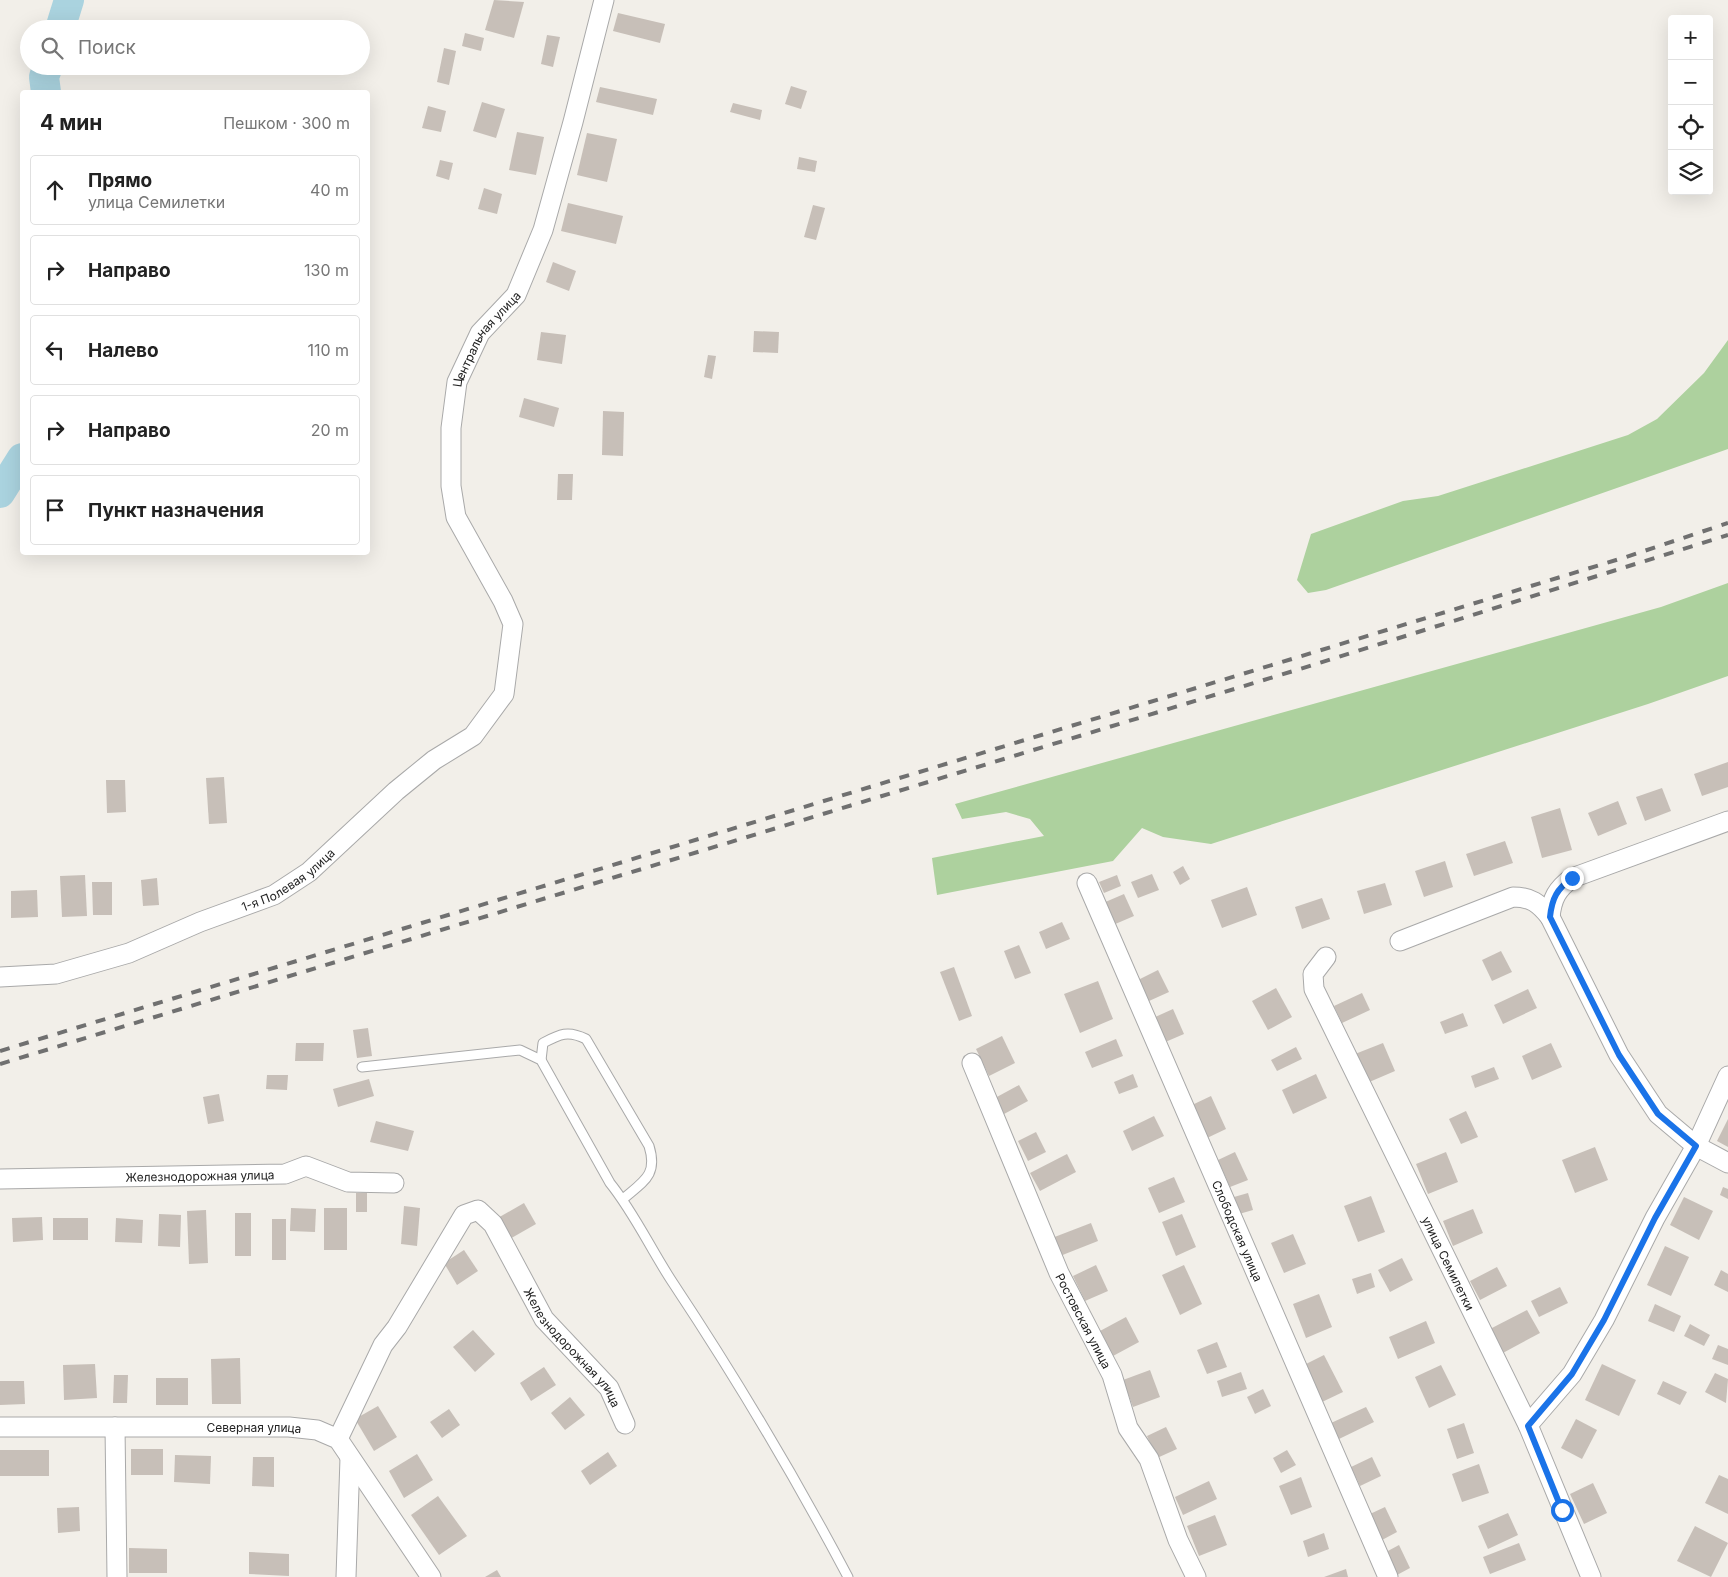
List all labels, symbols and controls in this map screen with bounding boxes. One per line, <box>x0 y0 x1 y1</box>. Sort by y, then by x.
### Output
map controls <box>1668 15 1713 195</box>
button: + <box>1668 15 1713 60</box>
search box <box>20 20 370 75</box>
icon: search <box>38 34 66 62</box>
text: Поиск <box>78 36 136 59</box>
button: − <box>1668 60 1713 105</box>
button: locate <box>1668 105 1713 150</box>
text: 4 мин <box>40 110 102 135</box>
text: Пешком · 300 m <box>223 113 350 133</box>
button: layers <box>1668 150 1713 195</box>
text: Прямо <box>88 169 152 192</box>
icon: ahead <box>41 176 69 204</box>
text: 40 m <box>310 180 349 200</box>
text: улица Семилетки <box>88 192 225 212</box>
icon: right <box>41 256 69 284</box>
text: Направо <box>88 259 171 282</box>
text: 130 m <box>304 260 349 280</box>
street label: Центральная улица <box>449 288 523 388</box>
icon: left <box>41 336 69 364</box>
text: Налево <box>88 339 159 362</box>
text: 110 m <box>307 340 349 360</box>
icon: right <box>41 416 69 444</box>
text: Направо <box>88 419 171 442</box>
text: 20 m <box>311 420 349 440</box>
icon: arrive <box>41 496 69 524</box>
text: Пункт назначения <box>88 499 264 522</box>
street label: 1-я Полевая улица <box>239 845 337 914</box>
route end <box>1561 867 1584 890</box>
street label: Железнодорожная улица <box>125 1167 275 1184</box>
street label: Слободская улица <box>1209 1178 1266 1284</box>
street label: улица Семилетки <box>1419 1214 1478 1313</box>
street label: Ростовская улица <box>1053 1270 1115 1371</box>
street label: Железнодорожная улица <box>521 1285 624 1409</box>
street label: Северная улица <box>207 1419 302 1436</box>
route start <box>1551 1499 1574 1522</box>

